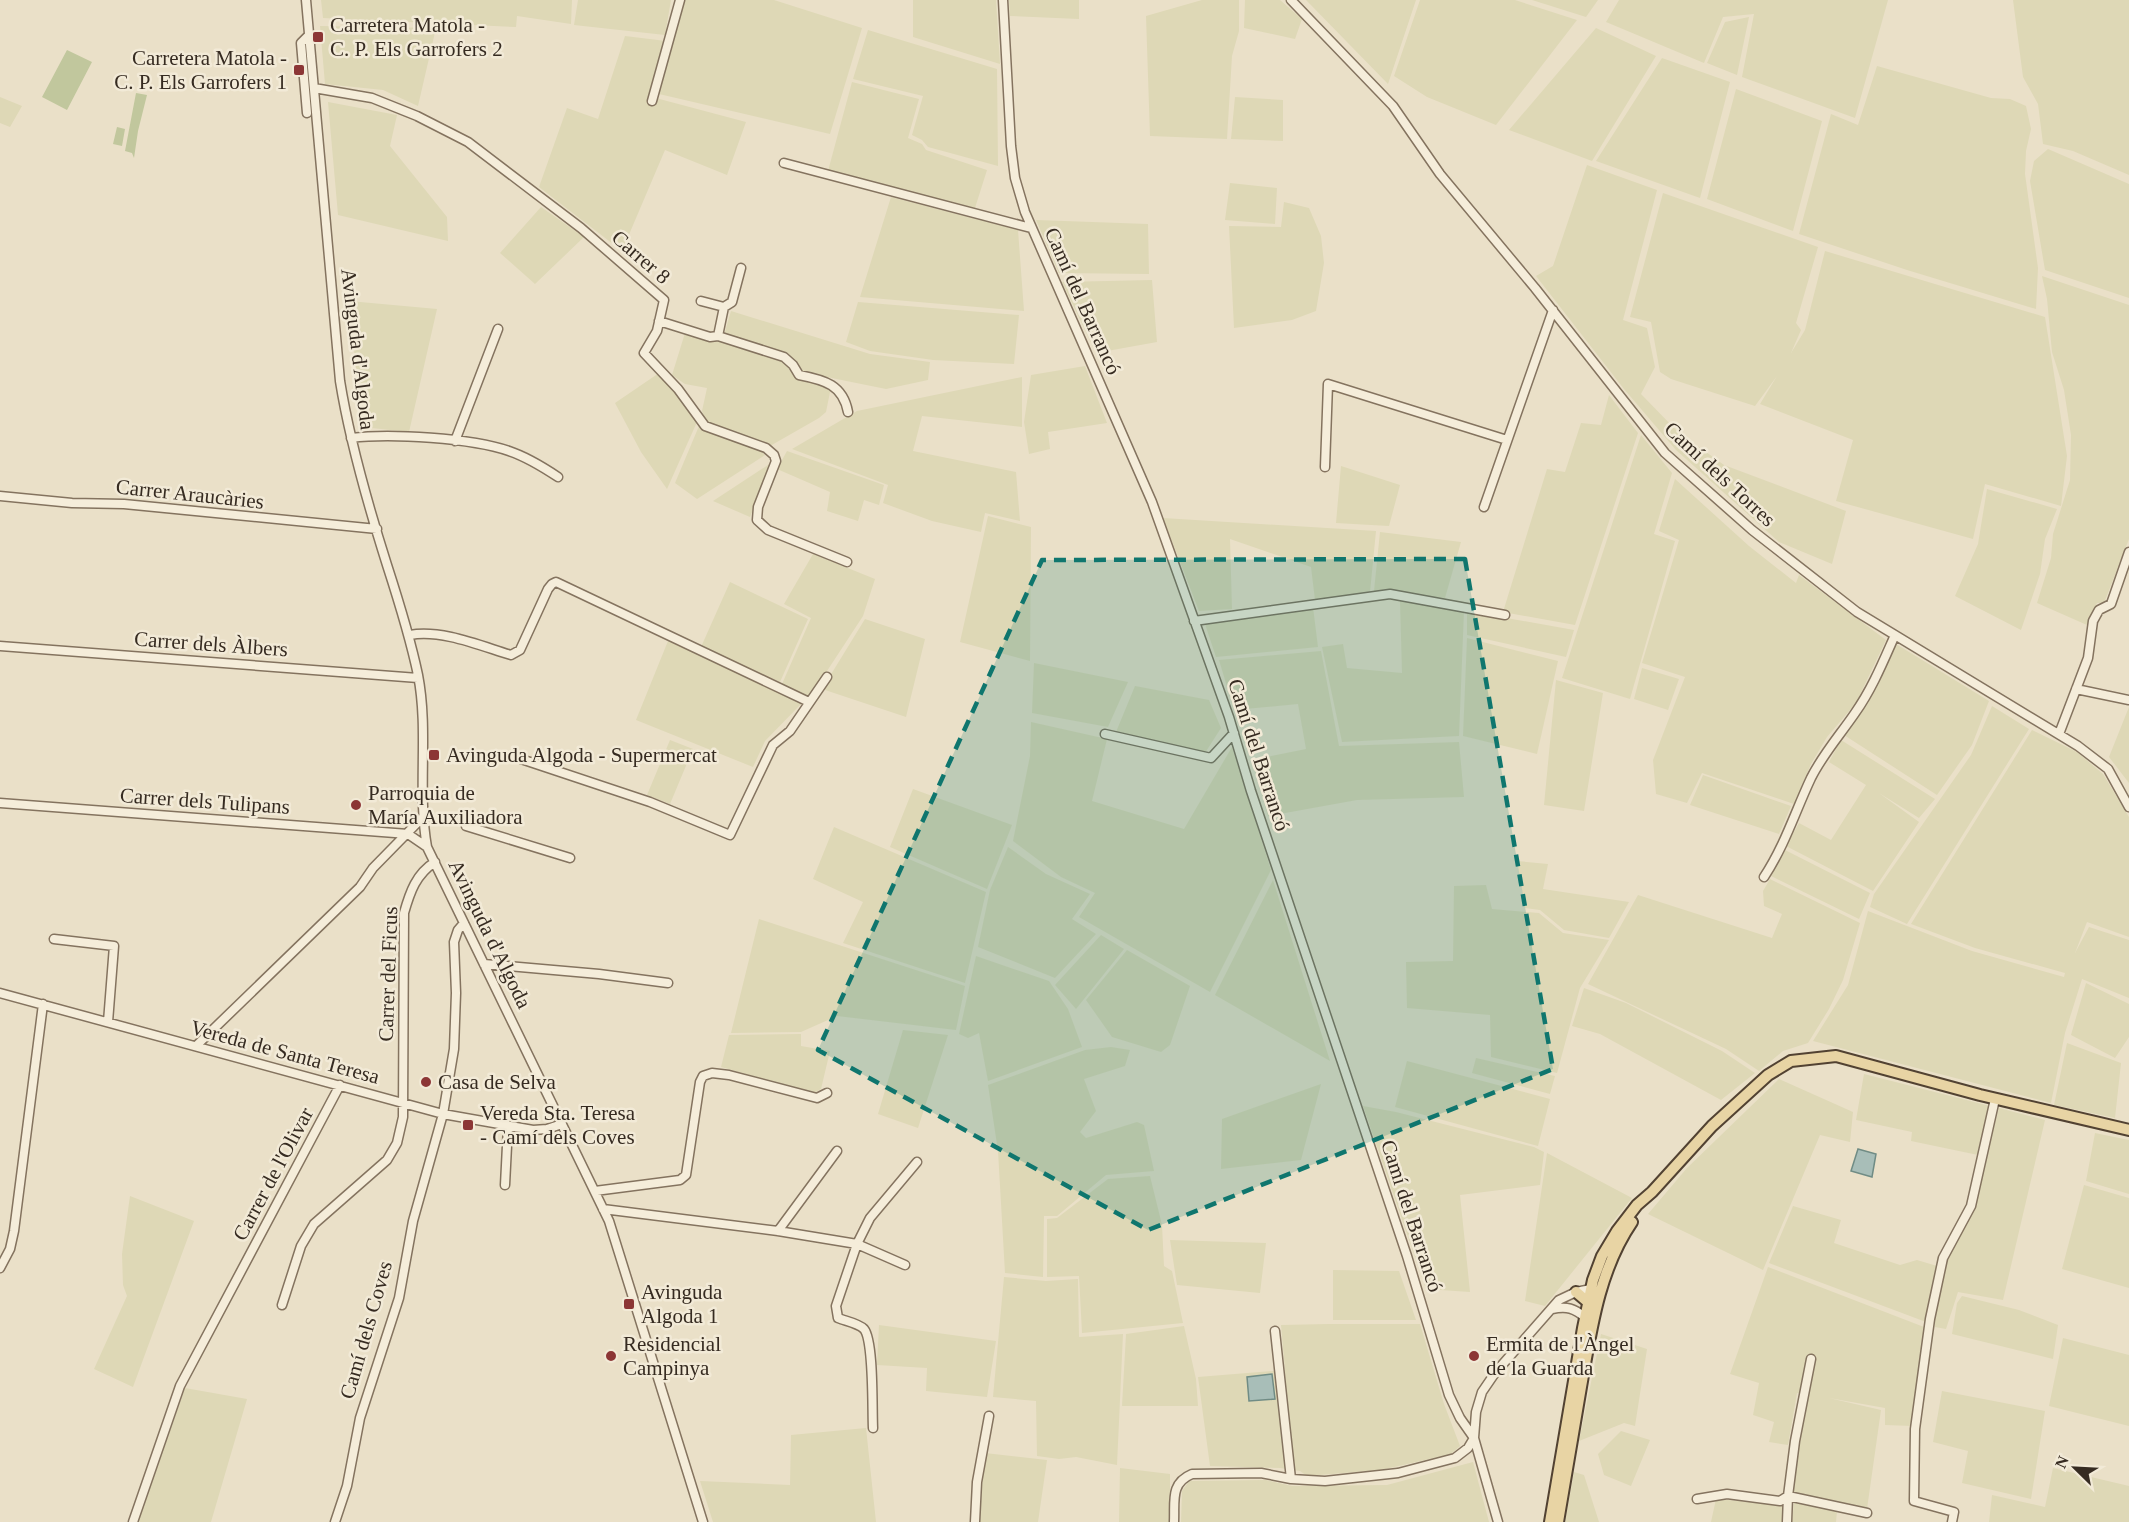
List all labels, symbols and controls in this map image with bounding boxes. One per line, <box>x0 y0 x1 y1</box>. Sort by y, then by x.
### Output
place label: Carretera Matola - C. P. Els Garrofers 2 <box>330 13 503 61</box>
marker: Carretera Matola - C. P. Els Garrofers 2 <box>311 30 325 44</box>
place label: Carretera Matola - C. P. Els Garrofers 1 <box>114 46 287 94</box>
marker: Carretera Matola - C. P. Els Garrofers 1 <box>292 63 306 77</box>
street label: Camí del Barrancó <box>1040 224 1126 378</box>
street label: Carrer 8 <box>607 225 675 289</box>
street label: Avinguda d'Algoda <box>336 267 380 432</box>
street label: Camí dels Torres <box>1660 417 1780 531</box>
street label: Carrer Araucàries <box>115 474 265 514</box>
street label: Carrer dels Àlbers <box>133 627 289 661</box>
street label: Camí del Barrancó <box>1223 676 1295 834</box>
place label: Avinguda Algoda - Supermercat <box>446 743 717 767</box>
marker: Avinguda Algoda - Supermercat <box>427 748 441 762</box>
place label: Parroquia de María Auxiliadora <box>368 781 523 829</box>
street label: Carrer dels Tulipans <box>119 783 291 819</box>
marker: Parroquia de María Auxiliadora <box>349 798 363 812</box>
street label: Avinguda d'Algoda <box>444 856 537 1013</box>
street label: Carrer del Ficus <box>374 906 402 1042</box>
street label: Vereda de Santa Teresa <box>188 1015 383 1089</box>
place label: Casa de Selva <box>438 1070 556 1094</box>
marker: Casa de Selva <box>419 1075 433 1089</box>
place label: Vereda Sta. Teresa - Camí dels Coves <box>480 1101 636 1149</box>
street label: Carrer de l'Olivar <box>228 1103 318 1245</box>
marker: Vereda Sta. Teresa - Camí dels Coves <box>461 1118 475 1132</box>
street label: Camí del Barrancó <box>1376 1137 1448 1295</box>
street label: Camí dels Coves <box>335 1258 397 1402</box>
place label: Avinguda Algoda 1 <box>641 1280 723 1328</box>
marker: Avinguda Algoda 1 <box>622 1297 636 1311</box>
place label: Residencial Campinya <box>623 1332 721 1380</box>
place label: Ermita de l'Àngel de la Guarda <box>1486 1332 1635 1380</box>
marker: Residencial Campinya <box>604 1349 618 1363</box>
marker: Ermita de l'Àngel de la Guarda <box>1467 1349 1481 1363</box>
north arrow <box>2045 1438 2105 1498</box>
text: N <box>2052 1453 2072 1471</box>

